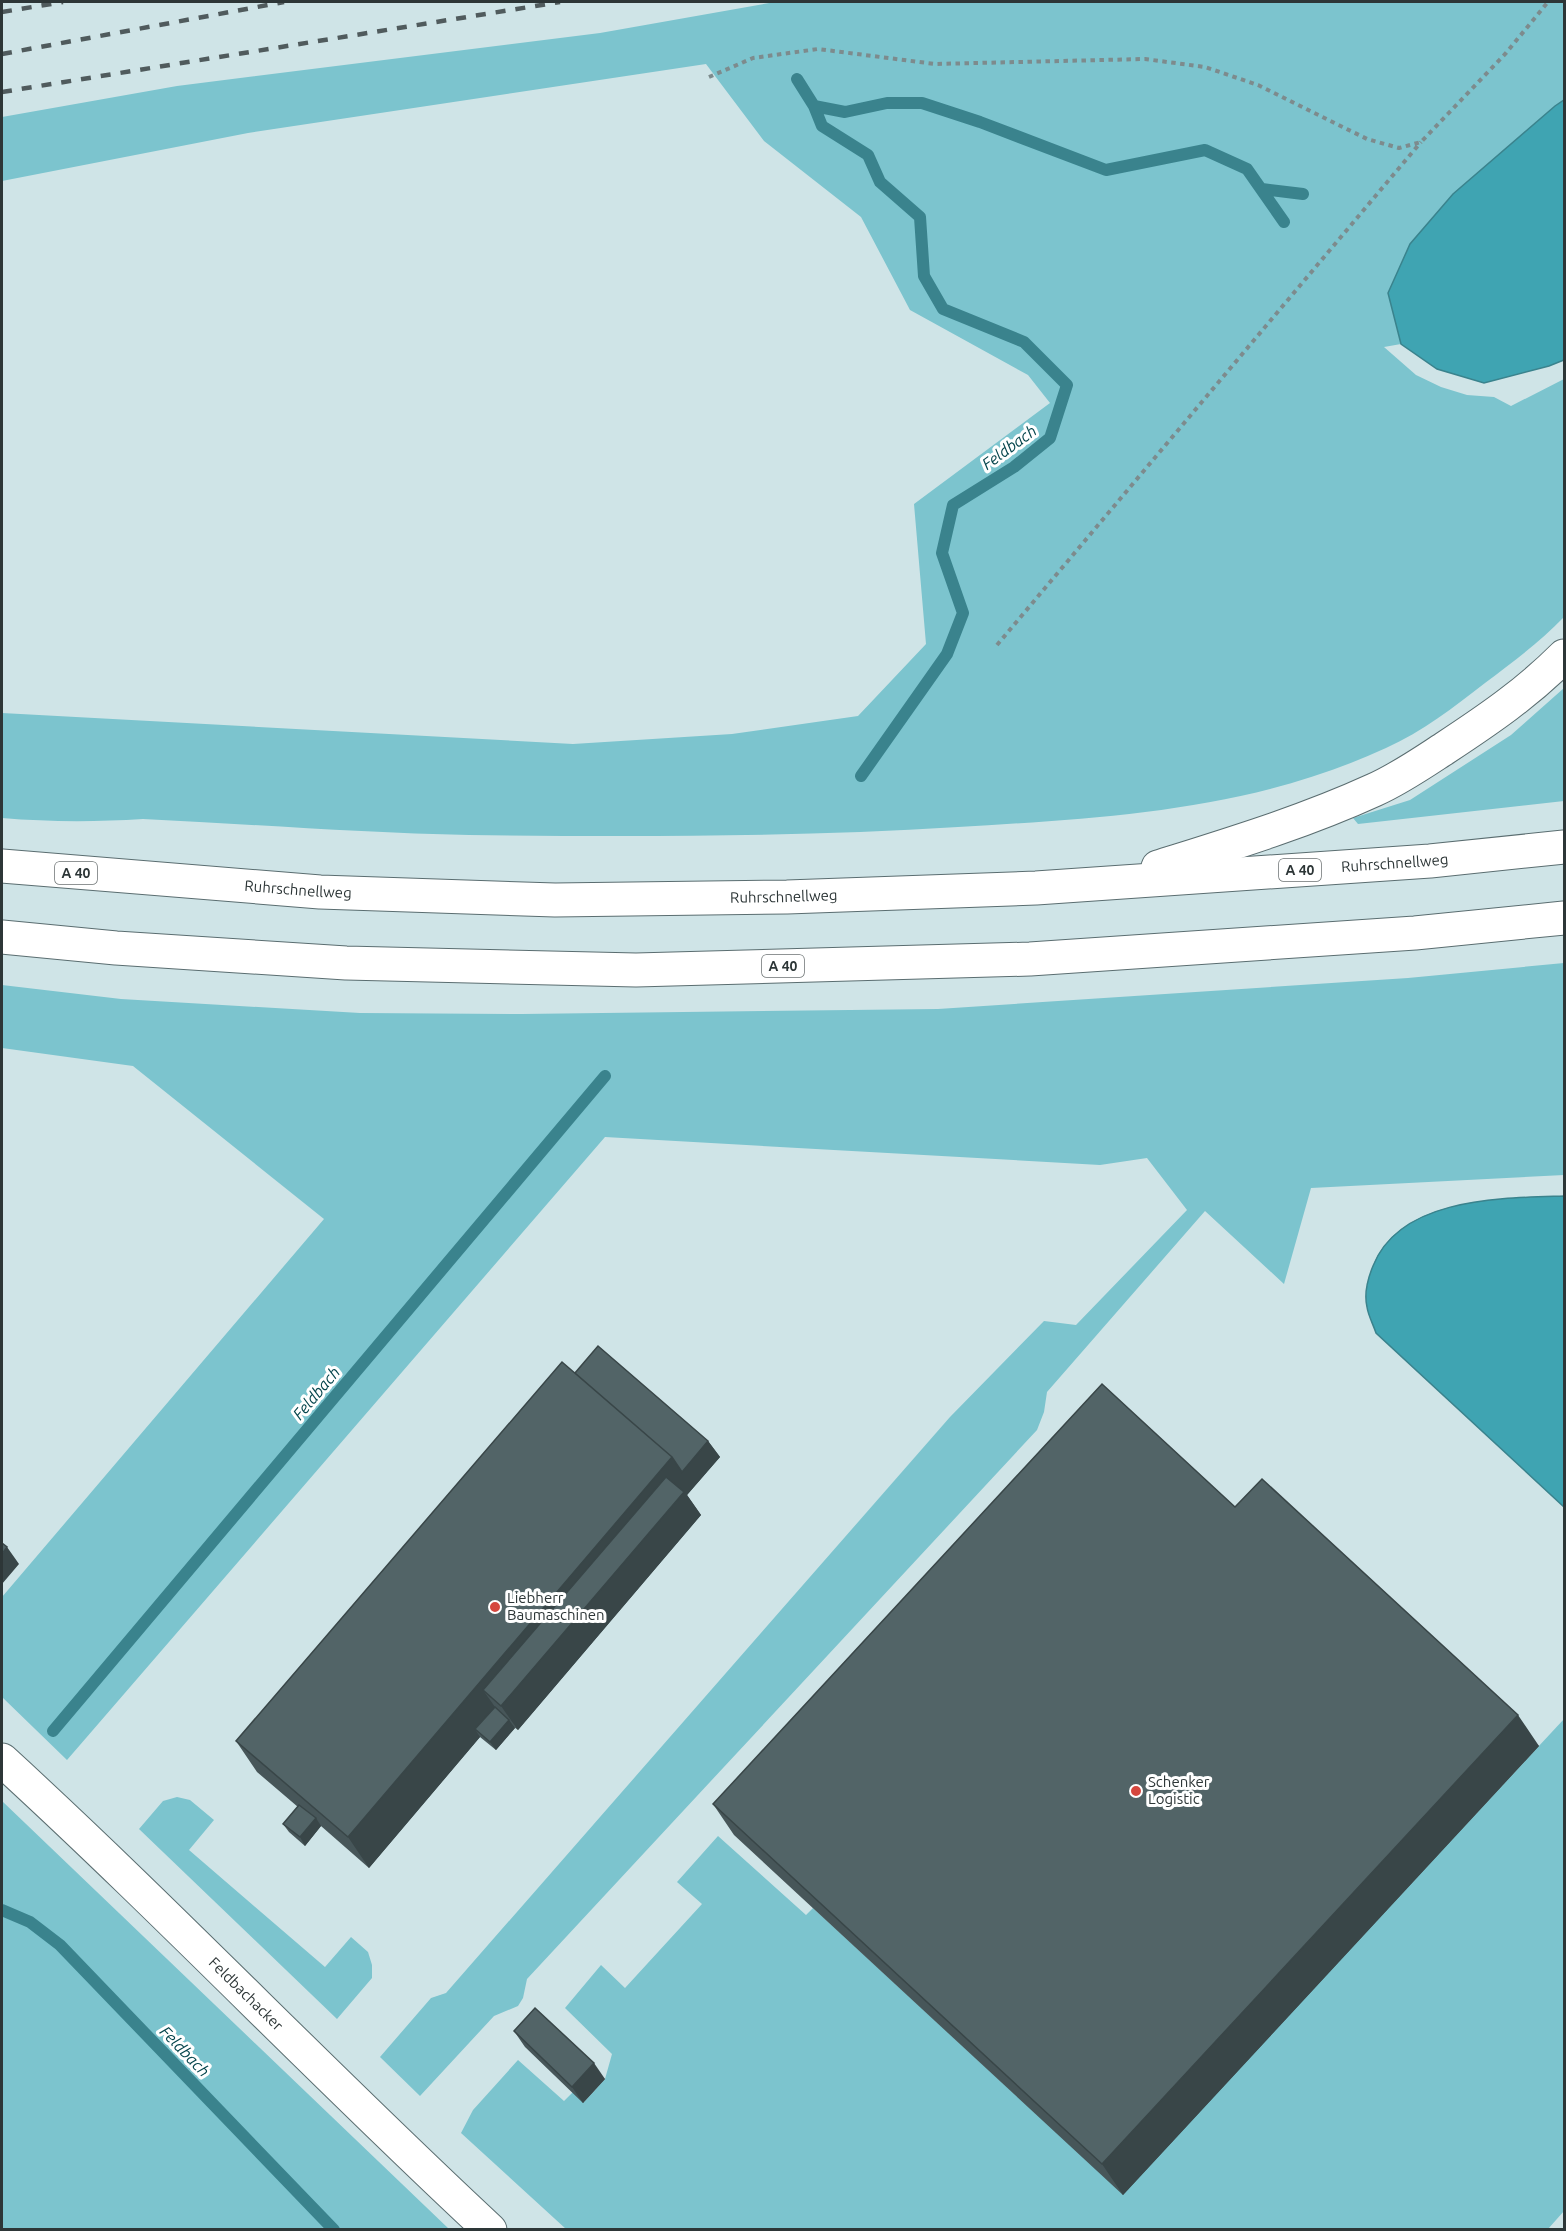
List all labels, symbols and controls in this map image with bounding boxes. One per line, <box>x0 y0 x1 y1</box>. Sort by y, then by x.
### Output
water label: Feldbach <box>978 421 1040 473</box>
street label: Ruhrschnellweg <box>1341 850 1449 875</box>
road number: A 40 <box>1279 859 1321 881</box>
road number: A 40 <box>55 862 97 884</box>
street label: Ruhrschnellweg <box>244 877 352 901</box>
street label: Ruhrschnellweg <box>730 886 838 906</box>
road number: A 40 <box>762 955 804 977</box>
water label: Feldbach <box>289 1363 343 1423</box>
place label: Liebherr Baumaschinen <box>507 1589 605 1623</box>
marker: Liebherr Baumaschinen <box>488 1600 502 1614</box>
place label: Schenker Logistic <box>1148 1773 1210 1807</box>
marker: Schenker Logistic <box>1129 1784 1143 1798</box>
street label: Feldbachacker <box>206 1954 287 2034</box>
water label: Feldbach <box>157 2022 213 2080</box>

